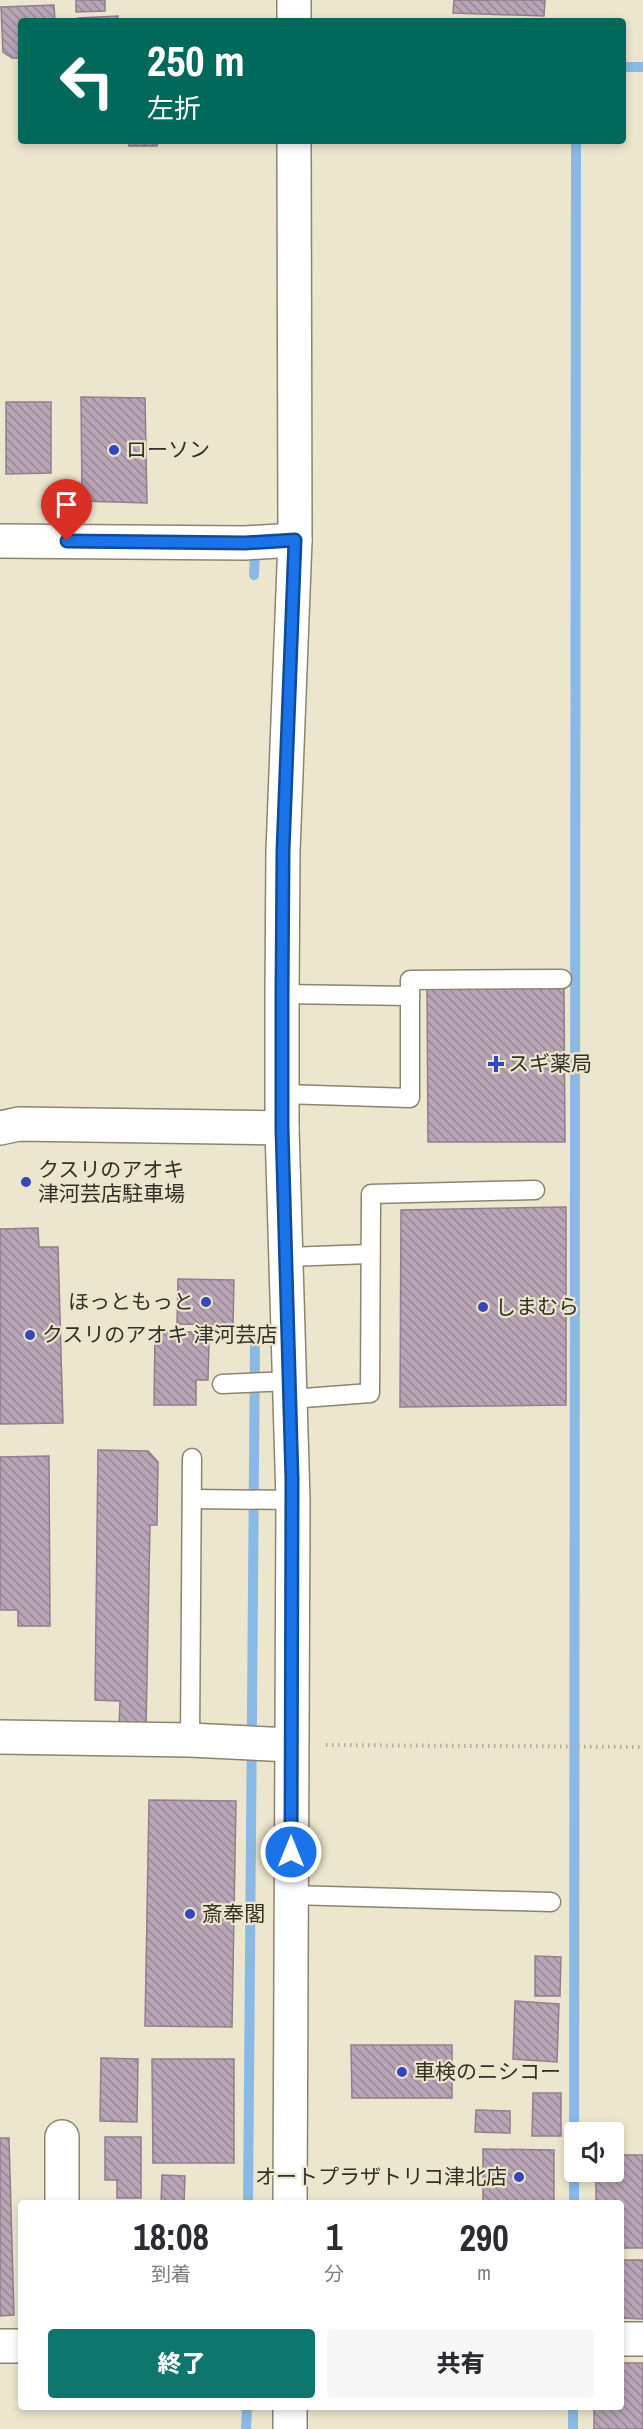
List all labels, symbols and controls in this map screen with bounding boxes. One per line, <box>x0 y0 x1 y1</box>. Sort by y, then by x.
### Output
text: 250 m <box>147 33 245 89</box>
icon: left <box>48 42 126 120</box>
text: 左折 <box>147 90 201 126</box>
place label: ローソン <box>126 435 210 464</box>
marker: ローソン <box>107 443 121 457</box>
pin <box>41 479 92 541</box>
icon: arrive <box>50 488 83 521</box>
place label: スギ薬局 <box>508 1049 592 1078</box>
marker: スギ薬局 <box>489 1057 503 1071</box>
place label: クスリのアオキ 津河芸店駐車場 <box>38 1155 185 1208</box>
marker: クスリのアオキ 津河芸店駐車場 <box>19 1175 33 1189</box>
place label: ほっともっと <box>68 1287 194 1316</box>
place label: しまむら <box>495 1292 579 1321</box>
marker: ほっともっと <box>199 1295 213 1309</box>
marker: しまむら <box>476 1300 490 1314</box>
place label: クスリのアオキ 津河芸店 <box>42 1320 277 1349</box>
marker: クスリのアオキ 津河芸店 <box>23 1328 37 1342</box>
position arrow <box>259 1820 323 1884</box>
place label: 斎奉閣 <box>202 1899 265 1928</box>
marker: 斎奉閣 <box>183 1907 197 1921</box>
place label: 車検のニシコー <box>414 2057 561 2086</box>
marker: 車検のニシコー <box>395 2065 409 2079</box>
map controls <box>564 2122 624 2182</box>
button: sound <box>564 2122 624 2182</box>
place label: オートプラザトリコ津北店 <box>255 2162 507 2191</box>
marker: オートプラザトリコ津北店 <box>512 2170 526 2184</box>
text: 18:08 <box>133 2213 209 2261</box>
text: 1 <box>326 2213 342 2261</box>
text: 290 <box>459 2214 509 2262</box>
text: m <box>477 2259 491 2286</box>
text: 到着 <box>151 2260 191 2287</box>
text: 分 <box>324 2260 344 2287</box>
button: 終了 <box>48 2329 315 2398</box>
button: 共有 <box>327 2329 594 2398</box>

